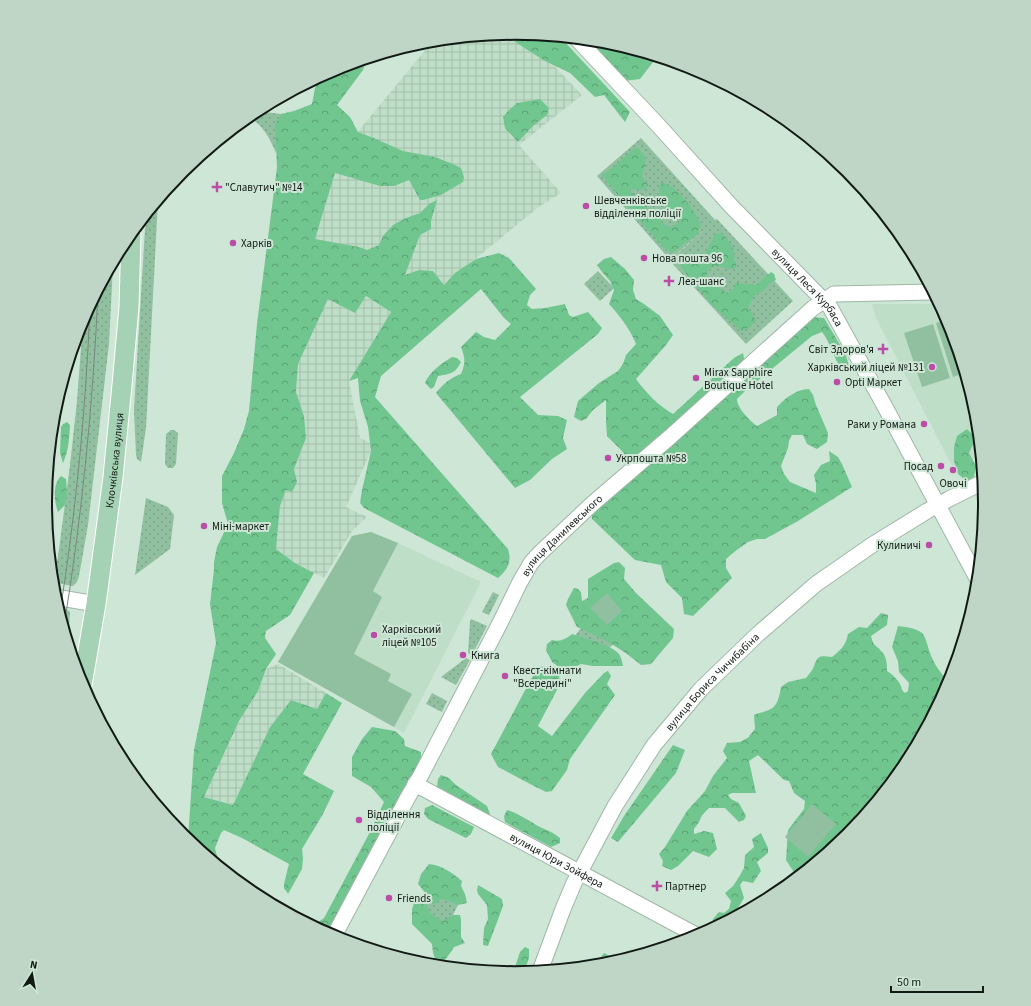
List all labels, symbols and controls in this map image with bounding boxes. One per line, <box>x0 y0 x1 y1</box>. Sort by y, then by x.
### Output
place label: "Славутич" №14 <box>225 180 303 195</box>
marker: "Славутич" №14 <box>212 182 222 192</box>
place label: Шевченківське відділення поліції <box>594 193 681 221</box>
marker: Шевченківське відділення поліції <box>581 201 591 211</box>
place label: Харків <box>241 236 272 251</box>
marker: Харків <box>228 238 238 248</box>
street label: вулиця Леся Курбаса <box>769 244 847 329</box>
place label: Нова пошта 96 <box>652 251 723 266</box>
marker: Нова пошта 96 <box>639 253 649 263</box>
place label: Леа-шанс <box>678 274 724 289</box>
marker: Леа-шанс <box>663 275 675 287</box>
place label: Світ Здоров'я <box>809 342 874 357</box>
marker: Світ Здоров'я <box>877 343 889 355</box>
place label: Харківський ліцей №131 <box>808 360 924 375</box>
marker: Харківський ліцей №131 <box>927 362 937 372</box>
place label: Mirax Sapphire Boutique Hotel <box>704 365 774 393</box>
marker: Mirax Sapphire Boutique Hotel <box>691 373 701 383</box>
place label: Opti Маркет <box>845 375 902 390</box>
marker: Opti Маркет <box>832 377 842 387</box>
street label: Клочківська вулиця <box>101 412 127 509</box>
place label: Раки у Романа <box>847 417 916 432</box>
marker: Раки у Романа <box>919 419 929 429</box>
place label: Укрпошта №58 <box>616 451 687 466</box>
marker: Укрпошта №58 <box>603 453 613 463</box>
place label: Посад <box>904 459 933 474</box>
marker: Посад <box>936 461 946 471</box>
marker: Овочі <box>948 465 958 475</box>
place label: Овочі <box>939 476 967 491</box>
street label: вулиця Данилевського <box>517 491 606 579</box>
place label: Міні-маркет <box>212 519 269 534</box>
marker: Міні-маркет <box>199 521 209 531</box>
place label: Кулиничі <box>877 538 921 553</box>
marker: Кулиничі <box>924 540 934 550</box>
place label: Харківський ліцей №105 <box>382 622 441 650</box>
street label: вулиця Бориса Чичибабіна <box>662 629 762 734</box>
marker: Харківський ліцей №105 <box>369 630 379 640</box>
place label: Книга <box>471 648 499 663</box>
marker: Книга <box>458 650 468 660</box>
place label: Квест-кімнати "Всередині" <box>513 663 581 691</box>
marker: Квест-кімнати "Всередині" <box>500 671 510 681</box>
place label: Відділення поліції <box>367 807 420 835</box>
marker: Відділення поліції <box>354 815 364 825</box>
street label: вулиця Юри Зойфера <box>507 829 606 892</box>
place label: Партнер <box>665 879 706 894</box>
marker: Партнер <box>652 881 662 891</box>
place label: Friends <box>397 891 431 906</box>
marker: Friends <box>384 893 394 903</box>
north arrow <box>12 954 52 994</box>
text: N <box>29 957 39 973</box>
scale bar <box>891 968 983 994</box>
text: 50 m <box>897 974 921 991</box>

